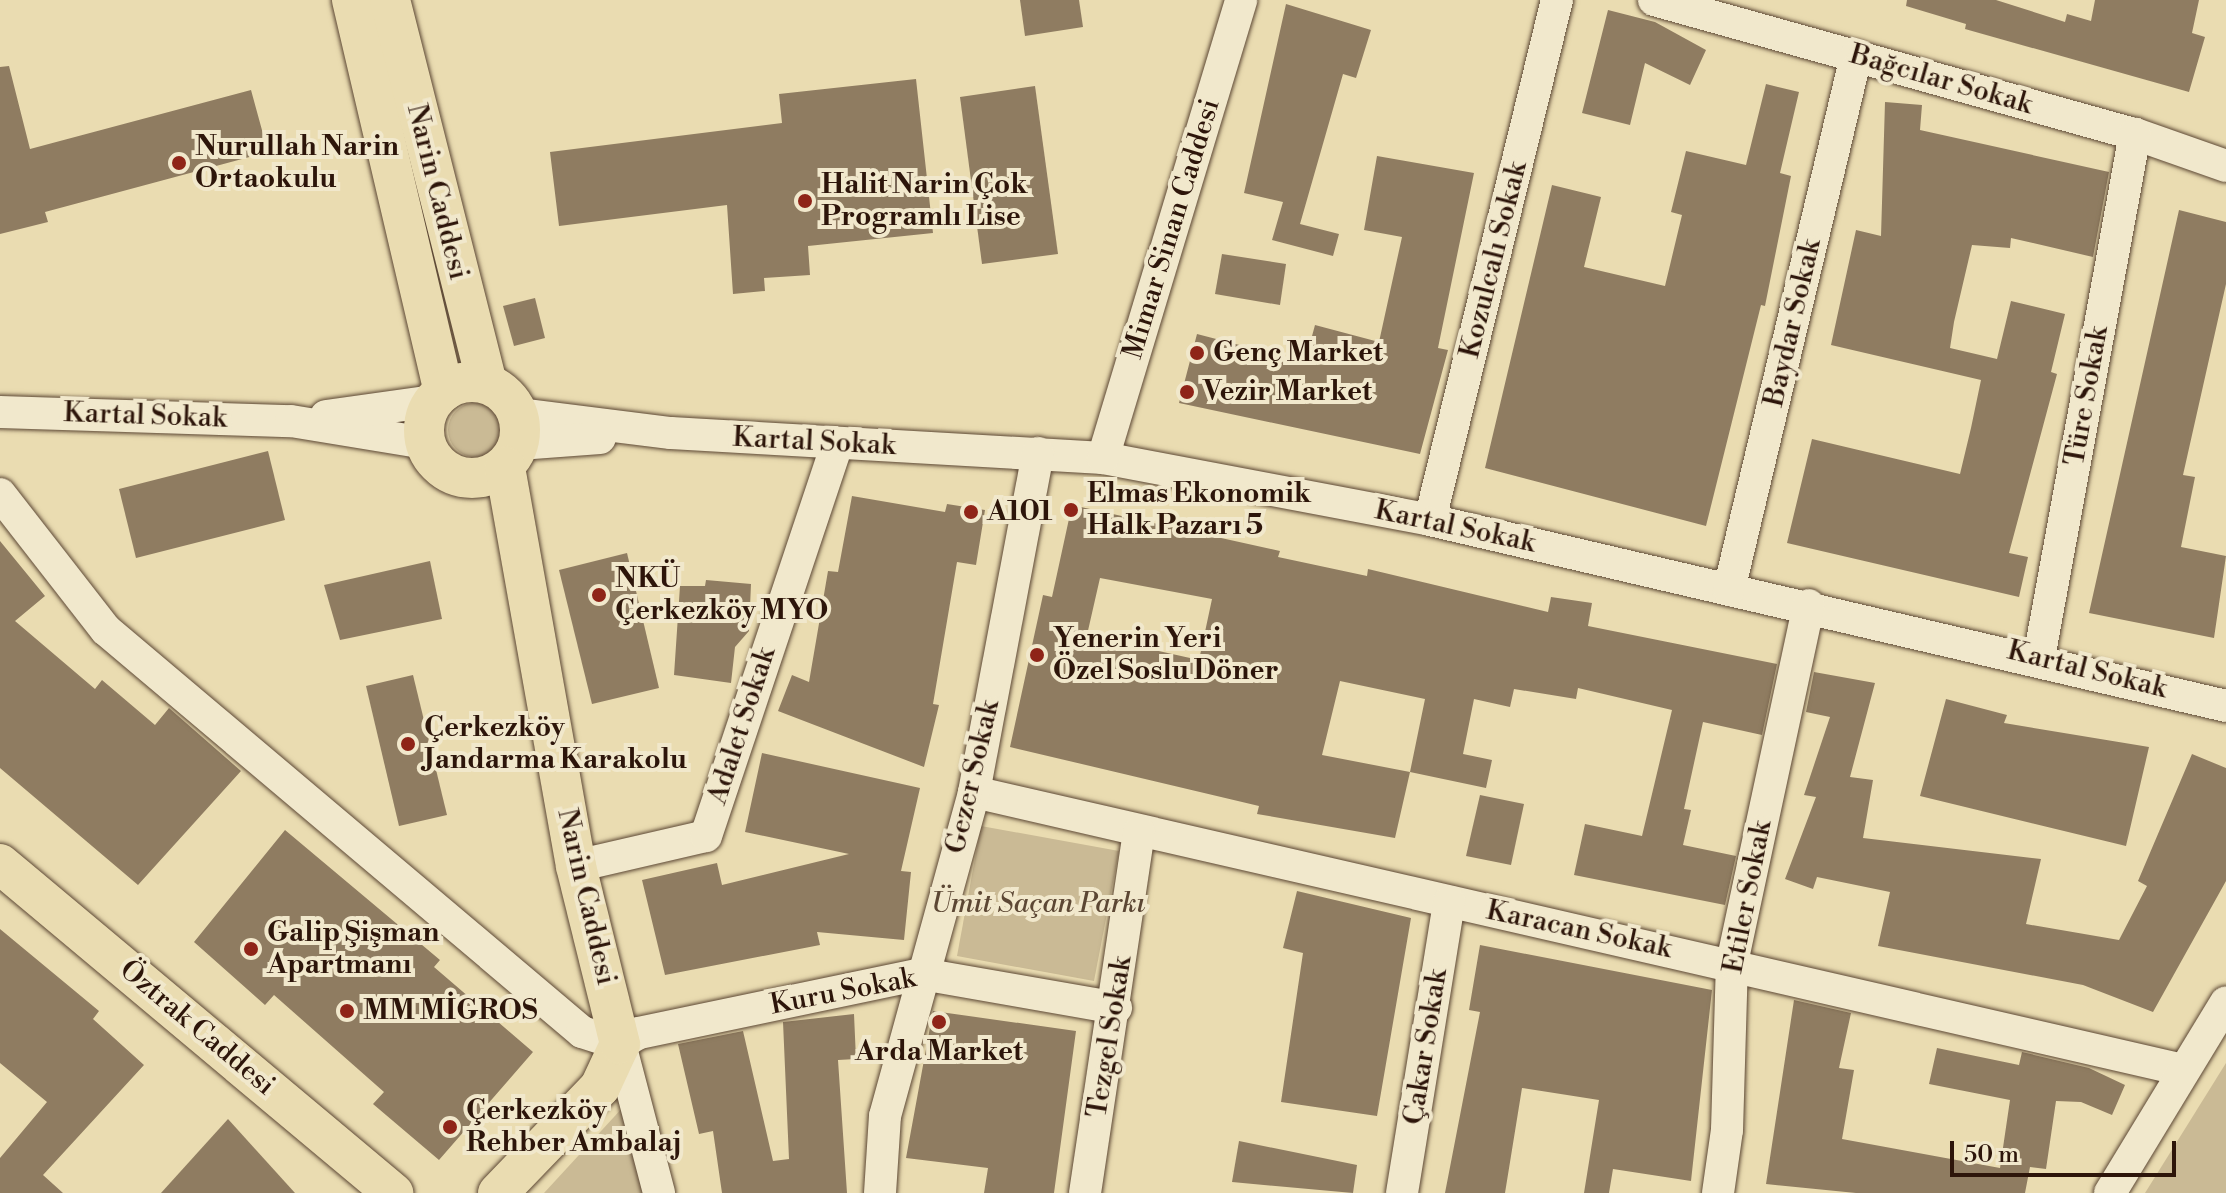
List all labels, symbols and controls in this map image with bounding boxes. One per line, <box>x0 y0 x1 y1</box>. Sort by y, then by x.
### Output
street label: Bağcılar Sokak <box>1846 38 2036 122</box>
street label: Mimar Sinan Caddesi <box>1116 95 1228 363</box>
street label: Narin Caddesi <box>399 101 475 283</box>
place label: Nurullah Narin Ortaokulu <box>195 130 399 196</box>
marker: Nurullah Narin Ortaokulu <box>170 154 188 172</box>
street label: Kozulcalı Sokak <box>1453 158 1535 362</box>
place label: Halit Narin Çok Programlı Lise <box>821 168 1028 234</box>
marker: Halit Narin Çok Programlı Lise <box>796 192 814 210</box>
street label: Baydar Sokak <box>1757 236 1829 410</box>
street label: Türe Sokak <box>2058 324 2116 468</box>
place label: Genç Market <box>1213 336 1383 370</box>
marker: Genç Market <box>1188 344 1206 362</box>
place label: Vezir Market <box>1203 375 1372 409</box>
marker: Vezir Market <box>1178 383 1196 401</box>
street label: Kartal Sokak <box>63 396 227 436</box>
street label: Kartal Sokak <box>732 421 896 463</box>
place label: Elmas Ekonomik Halk Pazarı 5 <box>1087 477 1311 543</box>
street label: Kartal Sokak <box>1372 494 1538 560</box>
place label: A101 <box>987 495 1052 529</box>
marker: Elmas Ekonomik Halk Pazarı 5 <box>1062 501 1080 519</box>
marker: A101 <box>962 503 980 521</box>
place label: NKÜ Çerkezköy MYO <box>615 562 828 628</box>
marker: NKÜ Çerkezköy MYO <box>590 586 608 604</box>
place label: Yenerin Yeri Özel Soslu Döner <box>1053 622 1279 688</box>
street label: Kartal Sokak <box>2004 634 2170 706</box>
street label: Adalet Sokak <box>701 643 783 809</box>
marker: Yenerin Yeri Özel Soslu Döner <box>1028 646 1046 664</box>
street label: Gezer Sokak <box>939 697 1007 857</box>
place label: Çerkezköy Jandarma Karakolu <box>424 711 687 777</box>
marker: Çerkezköy Jandarma Karakolu <box>399 735 417 753</box>
street label: Narin Caddesi <box>549 806 623 988</box>
street label: Etiler Sokak <box>1717 818 1779 976</box>
park label: Ümit Saçan Parkı <box>931 887 1145 921</box>
street label: Karacan Sokak <box>1483 894 1675 966</box>
place label: Galip Şişman Apartmanı <box>267 916 439 982</box>
marker: Galip Şişman Apartmanı <box>242 940 260 958</box>
street label: Öztrak Caddesi <box>112 953 282 1103</box>
street label: Tezgel Sokak <box>1081 954 1139 1120</box>
street label: Kuru Sokak <box>767 961 919 1023</box>
street label: Çakar Sokak <box>1397 967 1455 1127</box>
place label: MM MİGROS <box>363 994 538 1028</box>
marker: MM MİGROS <box>338 1002 356 1020</box>
marker: Arda Market <box>930 1013 948 1031</box>
place label: Arda Market <box>855 1035 1023 1069</box>
place label: Çerkezköy Rehber Ambalaj <box>466 1094 682 1160</box>
marker: Çerkezköy Rehber Ambalaj <box>441 1118 459 1136</box>
scale bar <box>1954 1125 2180 1175</box>
text: 50 m <box>1964 1140 2019 1170</box>

